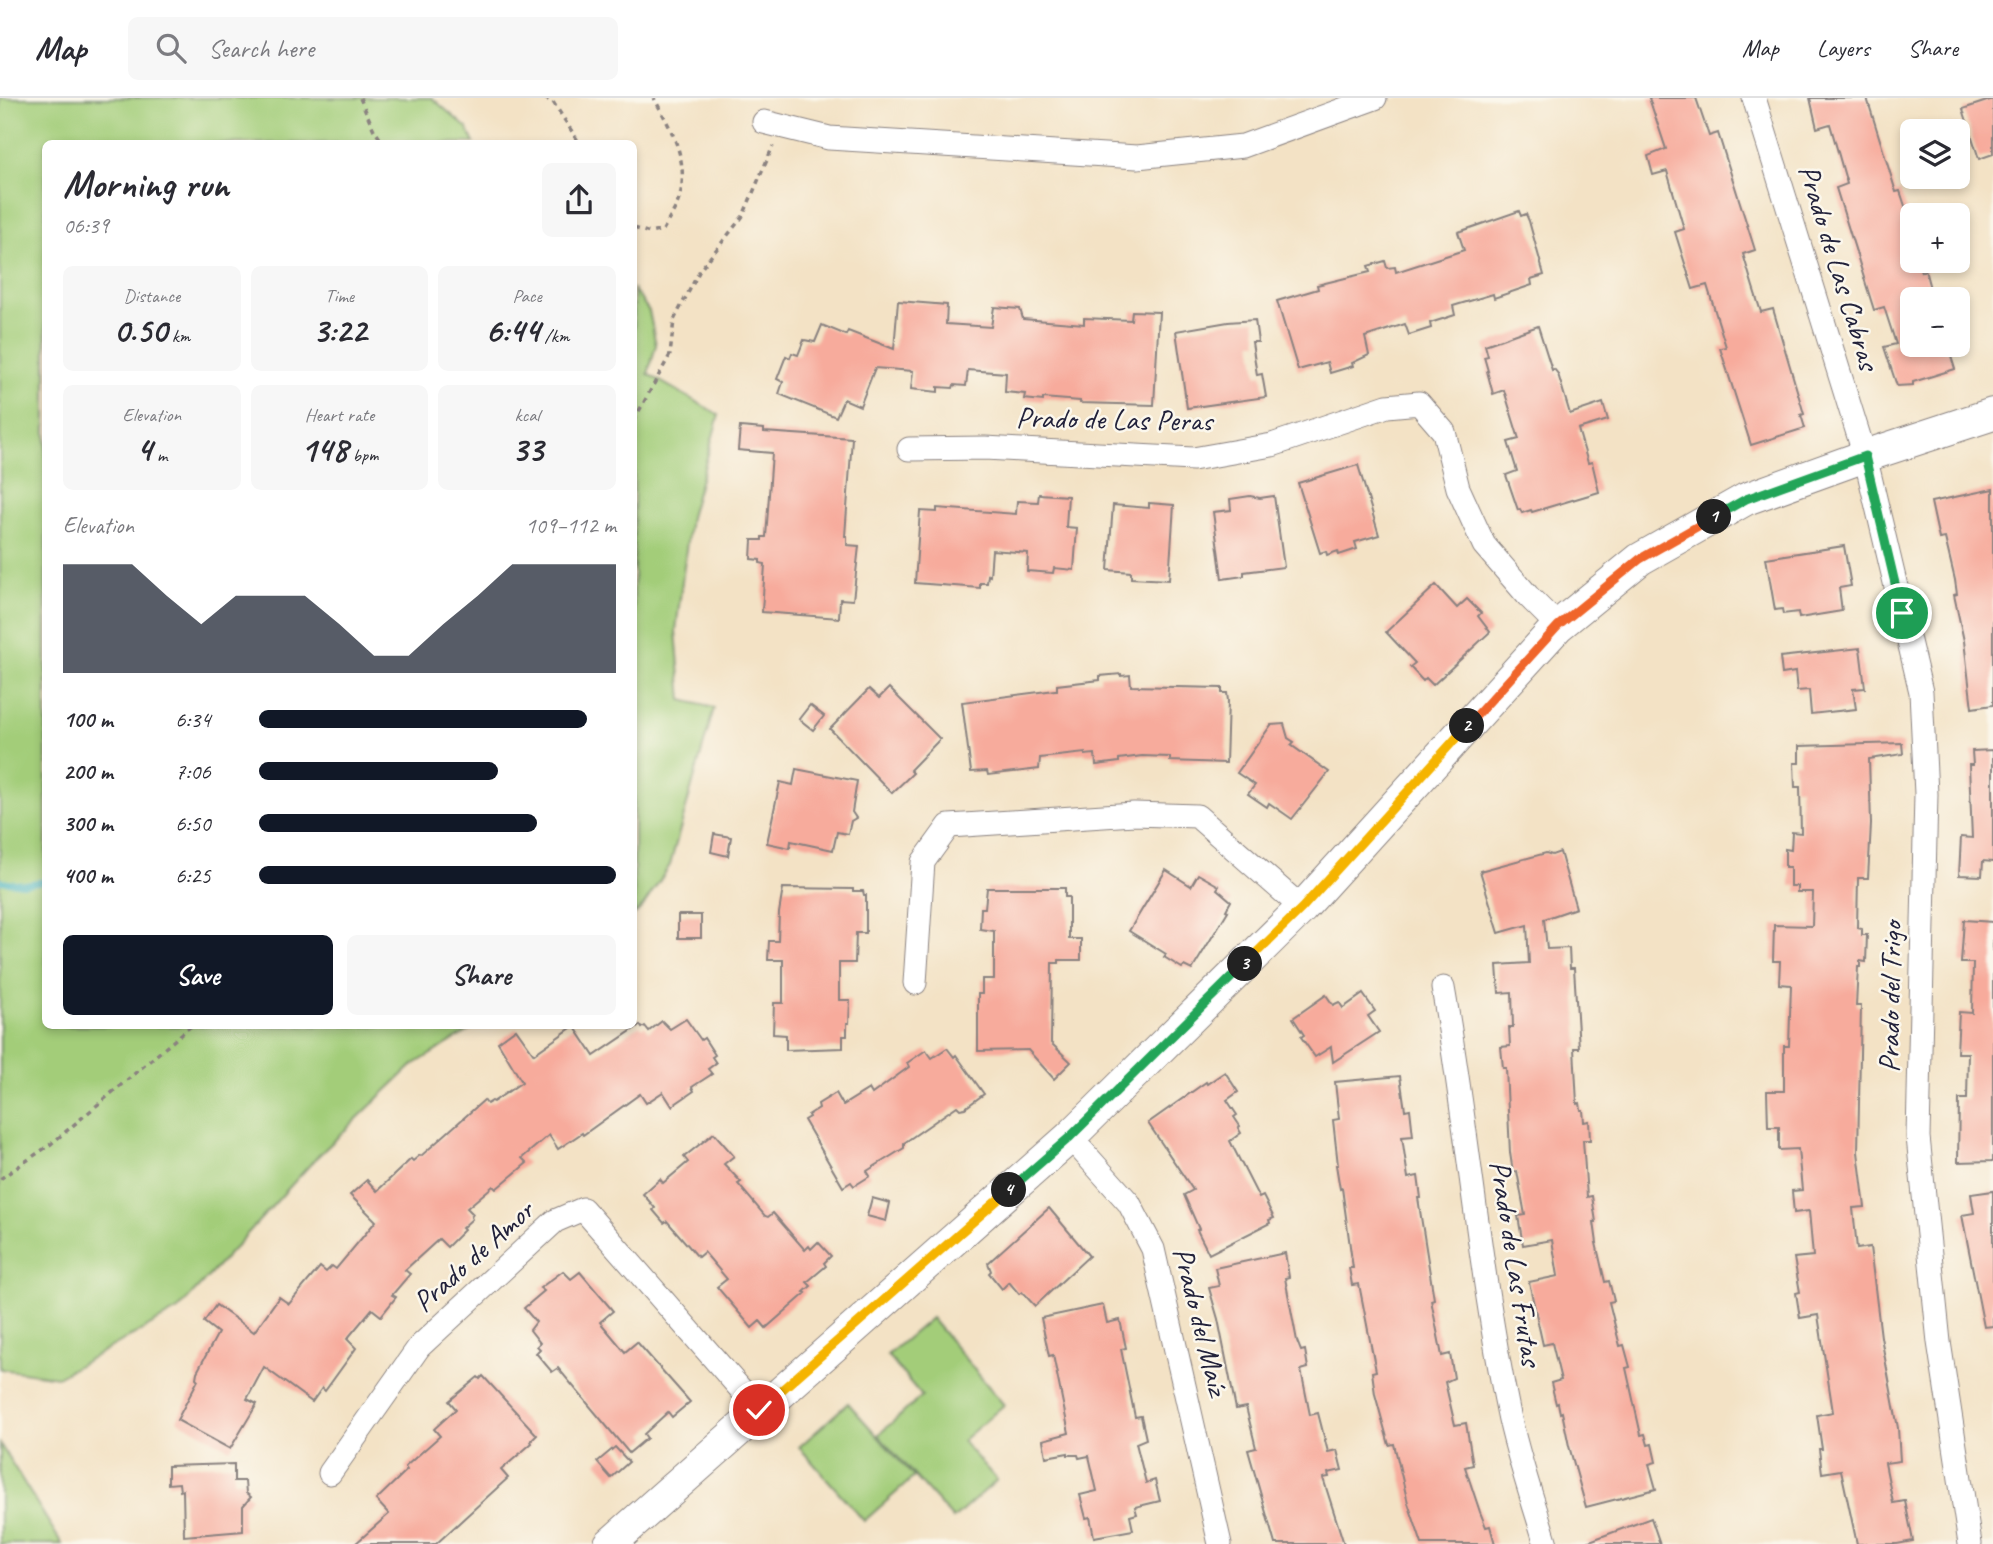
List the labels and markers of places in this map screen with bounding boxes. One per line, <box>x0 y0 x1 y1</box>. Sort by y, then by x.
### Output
pin: 1 <box>1696 500 1732 534</box>
pin <box>1872 583 1932 643</box>
pin: 2 <box>1450 708 1484 744</box>
pin: 3 <box>1228 946 1262 982</box>
pin: 4 <box>992 1172 1026 1208</box>
pin <box>729 1380 789 1440</box>

